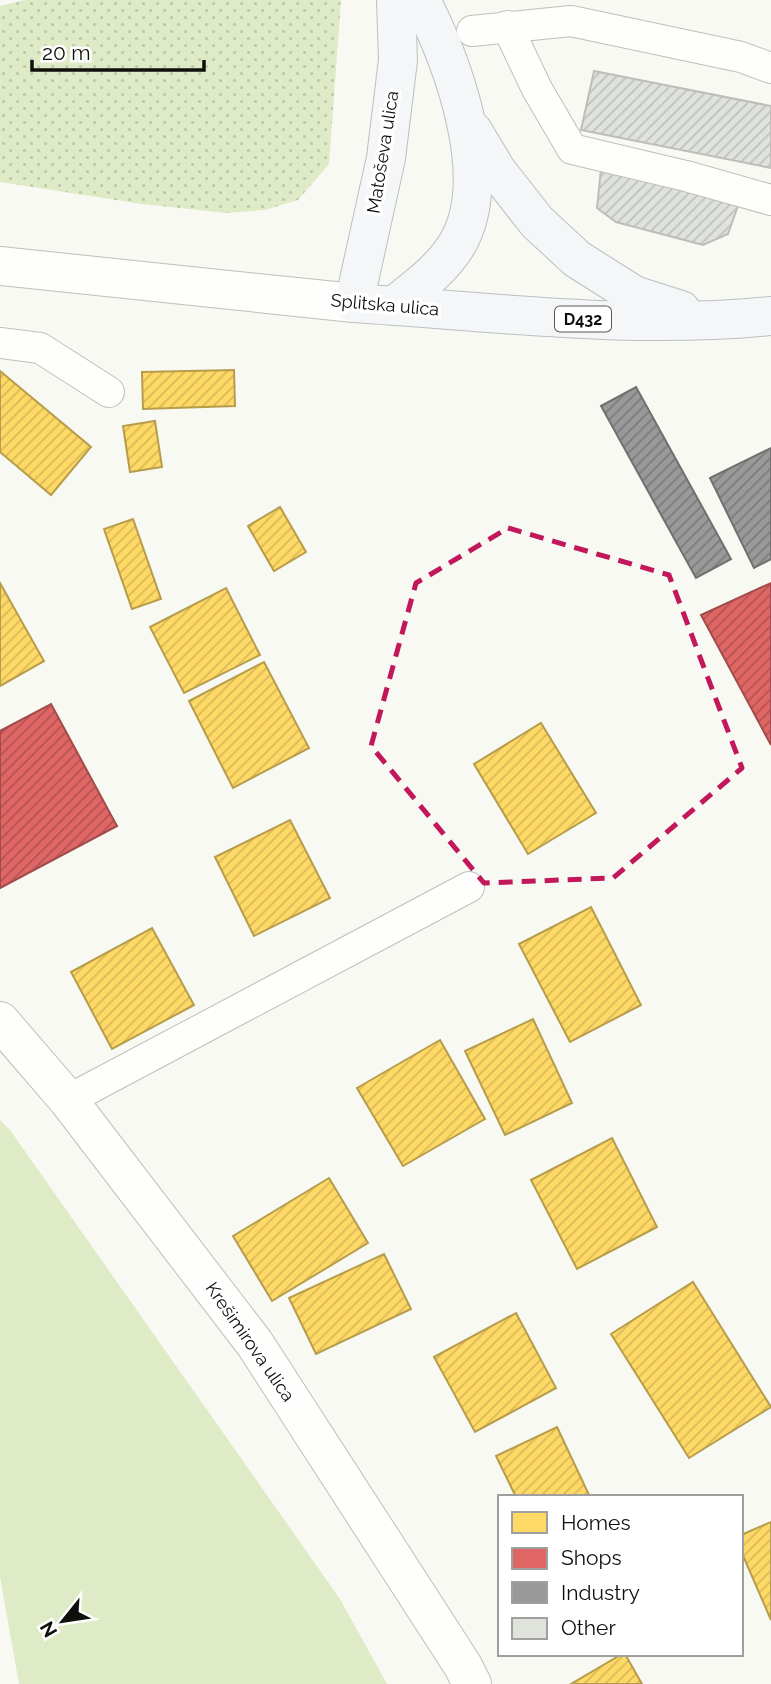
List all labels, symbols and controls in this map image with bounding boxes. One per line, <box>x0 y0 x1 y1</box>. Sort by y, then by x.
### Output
scale bar <box>32 28 203 72</box>
text: 20 m <box>42 40 90 65</box>
street label: Matoševa ulica <box>362 89 403 215</box>
street label: Splitska ulica <box>330 289 440 320</box>
road number: D432 <box>555 306 611 332</box>
street label: Krešimirova ulica <box>201 1278 299 1405</box>
legend <box>498 1495 743 1656</box>
text: Homes <box>561 1510 631 1535</box>
text: Shops <box>561 1545 622 1570</box>
text: Industry <box>561 1580 640 1605</box>
north arrow <box>28 1586 98 1656</box>
text: Other <box>561 1615 616 1640</box>
text: N <box>35 1618 61 1641</box>

